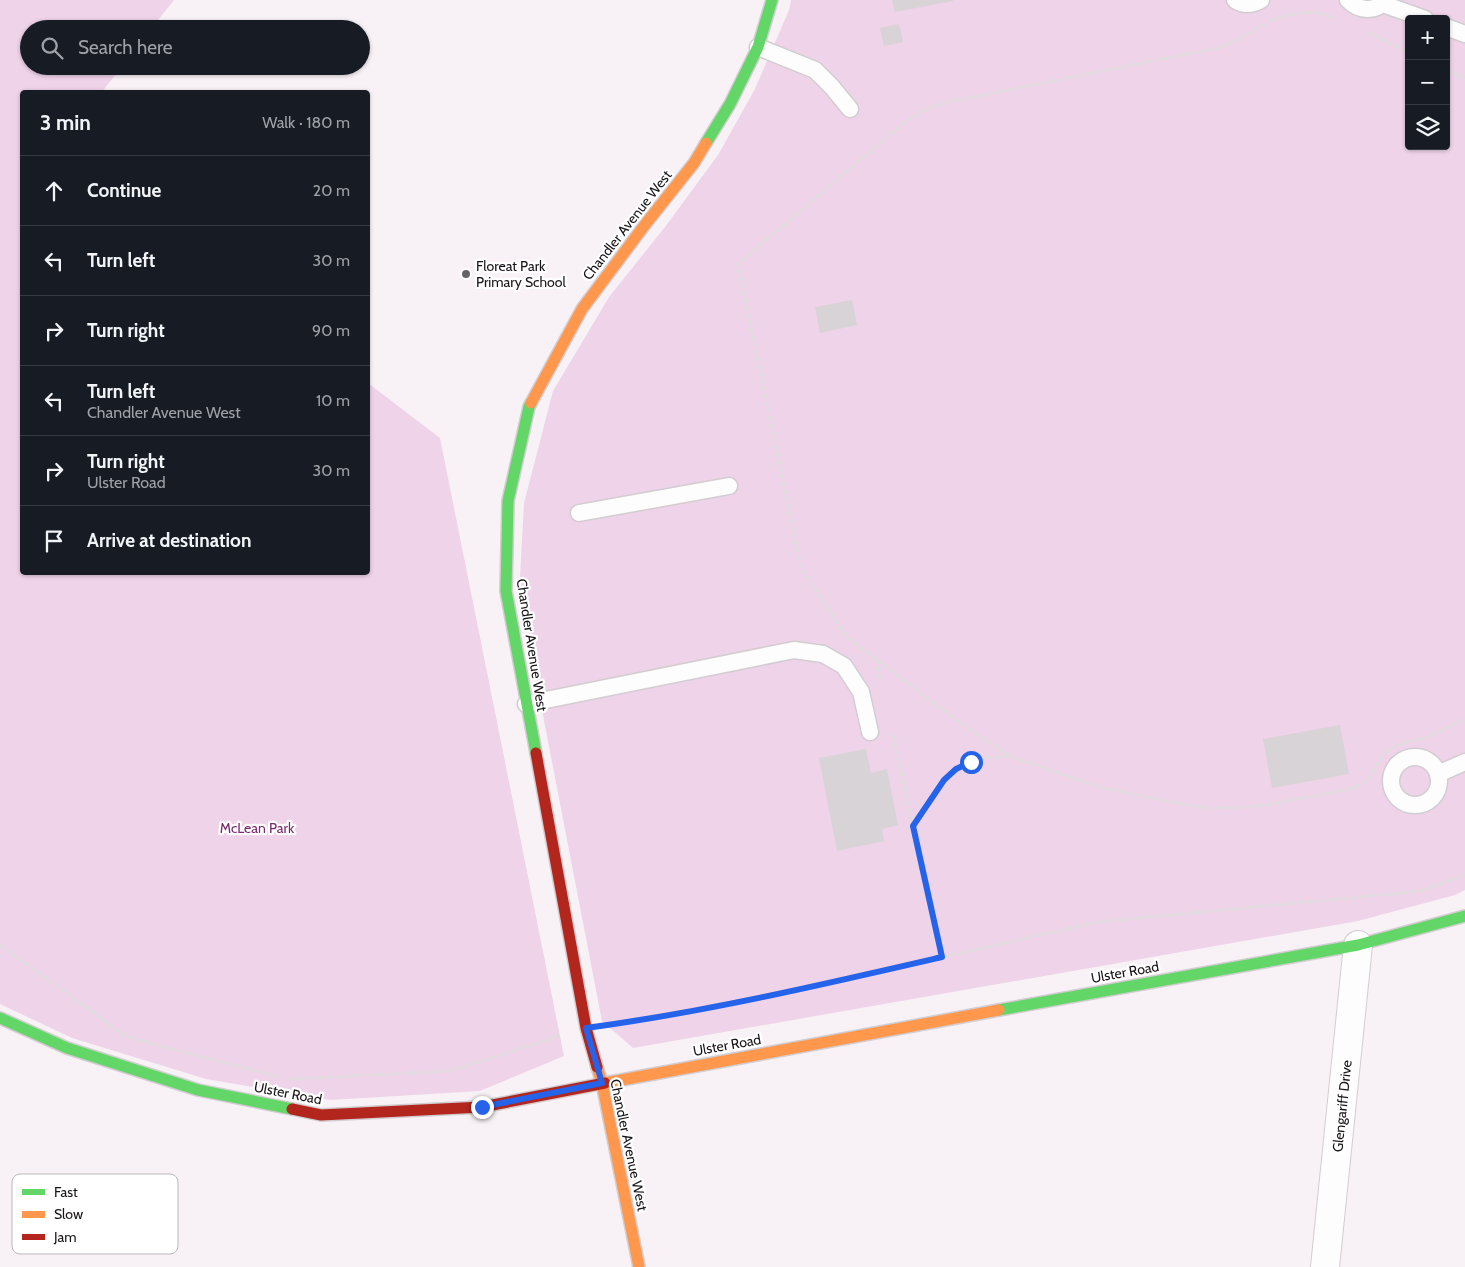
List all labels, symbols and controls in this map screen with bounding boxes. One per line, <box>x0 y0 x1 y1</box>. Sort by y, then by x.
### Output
map controls <box>1405 15 1450 150</box>
button: + <box>1405 15 1450 60</box>
search box <box>20 20 370 75</box>
icon: search <box>38 34 66 62</box>
text: Search here <box>78 36 172 59</box>
button: − <box>1405 60 1450 105</box>
button: layers <box>1405 105 1450 150</box>
text: 3 min <box>40 110 91 135</box>
text: Walk · 180 m <box>262 113 350 132</box>
street label: Chandler Avenue West <box>579 166 676 284</box>
icon: ahead <box>40 177 68 205</box>
text: Continue <box>87 179 161 202</box>
text: 20 m <box>313 181 350 200</box>
icon: left <box>40 247 68 275</box>
text: Turn left <box>87 249 155 272</box>
text: 30 m <box>313 251 350 270</box>
place label: Floreat Park Primary School <box>476 257 566 291</box>
marker: Floreat Park Primary School <box>460 268 472 280</box>
icon: right <box>40 317 68 345</box>
text: Turn right <box>87 319 165 342</box>
text: 90 m <box>312 321 350 340</box>
text: Turn left <box>87 380 155 403</box>
icon: left <box>40 387 68 415</box>
text: 10 m <box>316 391 350 410</box>
text: Chandler Avenue West <box>87 403 241 422</box>
text: Turn right <box>87 450 165 473</box>
icon: right <box>40 457 68 485</box>
text: 30 m <box>313 461 350 480</box>
text: Ulster Road <box>87 473 166 492</box>
icon: arrive <box>40 527 68 555</box>
text: Arrive at destination <box>87 529 251 552</box>
street label: Chandler Avenue West <box>513 577 551 713</box>
route start <box>960 751 983 774</box>
park label: McLean Park <box>220 819 295 837</box>
street label: Ulster Road <box>1090 957 1160 987</box>
street label: Ulster Road <box>692 1030 762 1060</box>
street label: Glengariff Drive <box>1328 1059 1356 1153</box>
street label: Chandler Avenue West <box>606 1077 652 1213</box>
street label: Ulster Road <box>252 1078 324 1108</box>
route end <box>471 1096 494 1119</box>
legend <box>12 1174 178 1254</box>
text: Fast <box>54 1183 78 1201</box>
text: Slow <box>54 1205 83 1223</box>
text: Jam <box>53 1228 76 1246</box>

